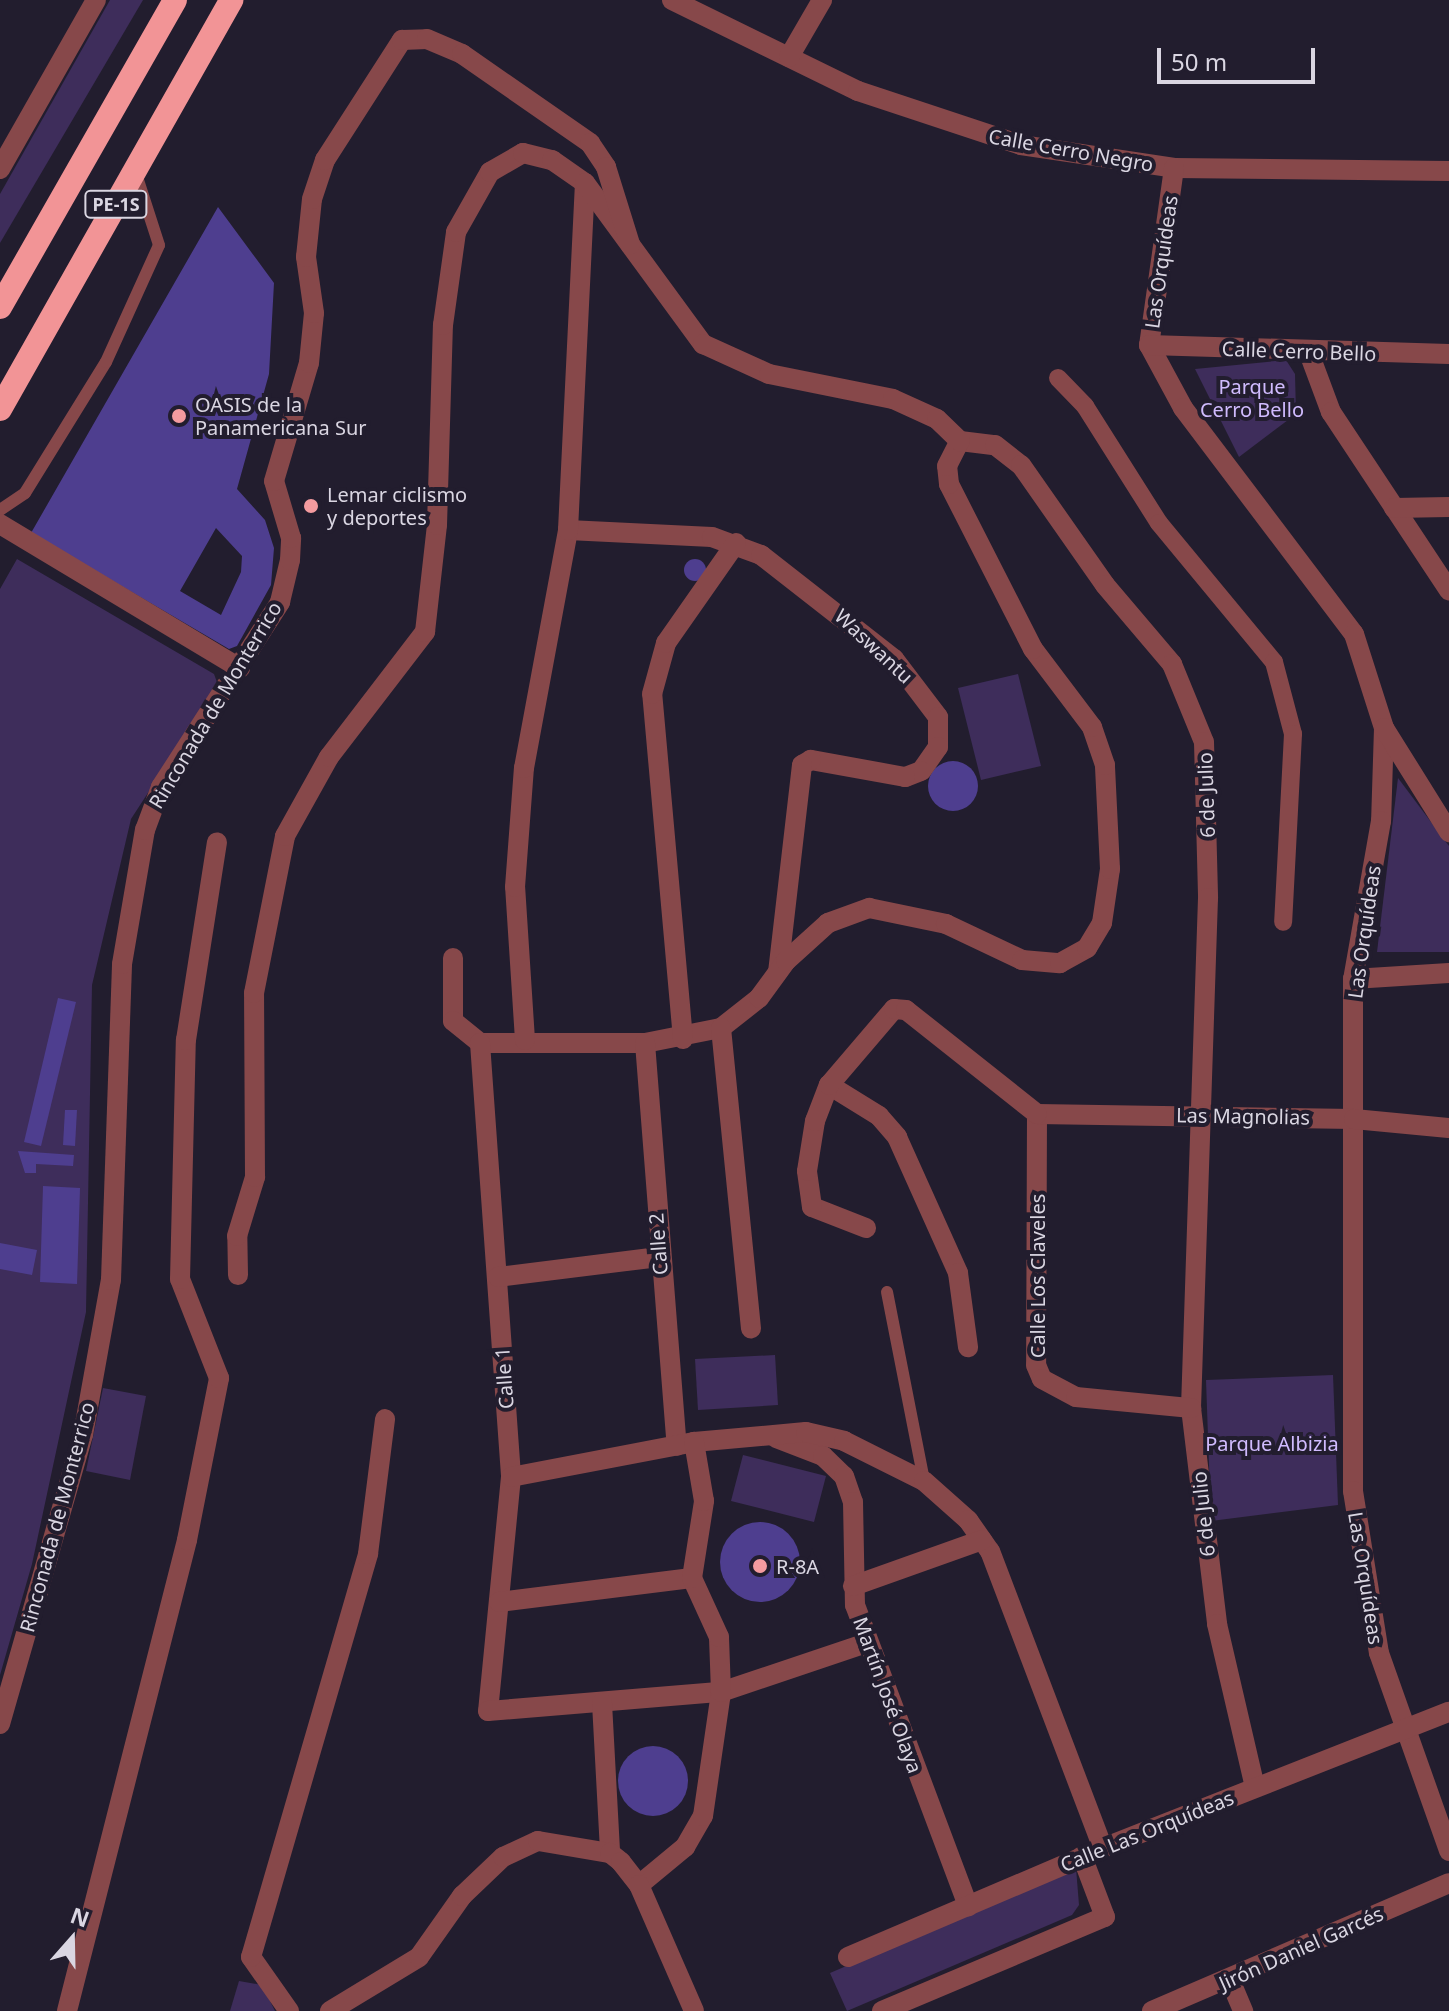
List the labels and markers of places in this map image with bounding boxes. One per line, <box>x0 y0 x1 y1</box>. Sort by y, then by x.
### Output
place label: OASIS de la Panamericana Sur <box>195 392 366 439</box>
marker: OASIS de la Panamericana Sur <box>170 407 188 425</box>
place label: Lemar ciclismo y deportes <box>327 482 467 529</box>
marker: Lemar ciclismo y deportes <box>302 497 320 515</box>
place label: R-8A <box>776 1554 819 1578</box>
marker: R-8A <box>751 1557 769 1575</box>

